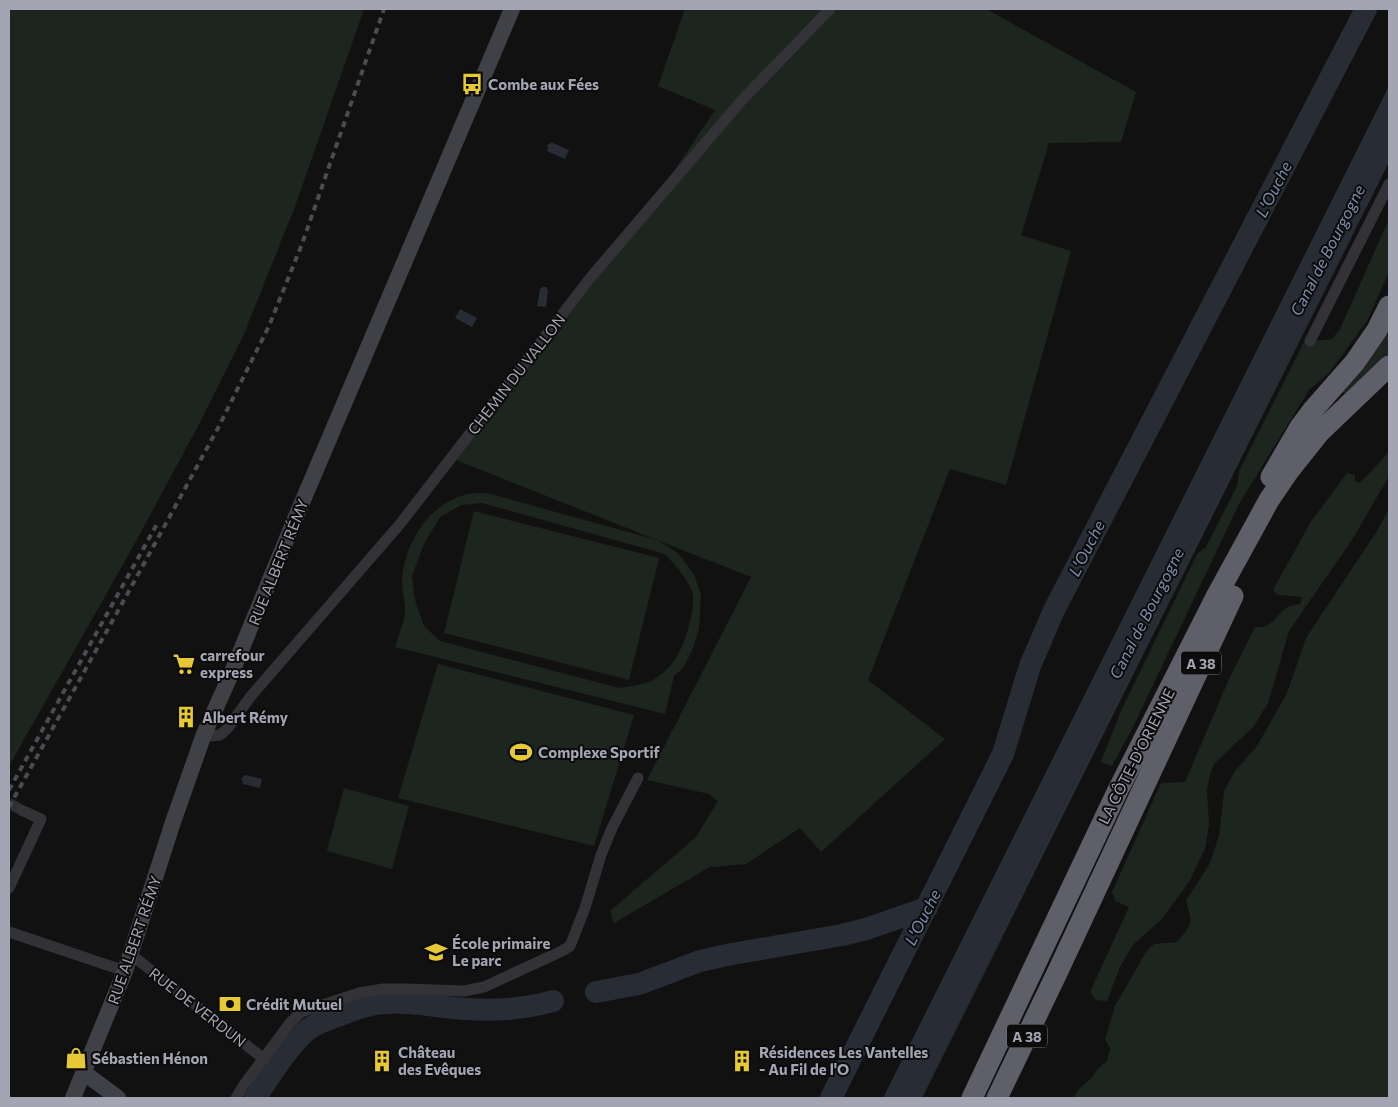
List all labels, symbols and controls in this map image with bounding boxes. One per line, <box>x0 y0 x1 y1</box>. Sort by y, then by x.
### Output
bus stop icon: Combe aux Fées <box>459 71 485 97</box>
place label: Combe aux Fées <box>488 75 599 93</box>
water label: L'Ouche <box>1251 157 1295 220</box>
water label: Canal de Bourgogne <box>1286 181 1368 319</box>
street label: CHEMIN DU VALLON <box>463 310 569 438</box>
street label: RUE ALBERT RÉMY <box>244 496 312 628</box>
water label: L'Ouche <box>1064 516 1108 579</box>
water label: Canal de Bourgogne <box>1105 544 1187 682</box>
place label: carrefour express <box>200 646 265 681</box>
supermarket icon: carrefour express <box>171 651 197 677</box>
road number: A 38 <box>1181 651 1221 674</box>
street label: LA CÔTE-D'ORIENNE <box>1093 685 1178 827</box>
building icon: Albert Rémy <box>173 704 199 730</box>
place label: Albert Rémy <box>202 708 289 726</box>
sports icon: Complexe Sportif <box>508 739 534 765</box>
place label: Complexe Sportif <box>538 743 661 761</box>
street label: RUE ALBERT RÉMY <box>103 873 164 1007</box>
water label: L'Ouche <box>900 885 944 948</box>
place label: École primaire Le parc <box>452 934 550 969</box>
school or university icon: École primaire Le parc <box>423 939 449 965</box>
street label: RUE DE VERDUN <box>146 964 250 1050</box>
bank icon: Crédit Mutuel <box>217 991 243 1017</box>
place label: Crédit Mutuel <box>246 995 342 1013</box>
road number: A 38 <box>1007 1024 1047 1048</box>
place label: Château des Evêques <box>398 1043 481 1078</box>
place label: Résidences Les Vantelles - Au Fil de l'O <box>759 1043 928 1078</box>
shop icon: Sébastien Hénon <box>63 1045 89 1071</box>
building icon: Château des Evêques <box>369 1048 395 1074</box>
building icon: Résidences Les Vantelles - Au Fil de l'O <box>729 1048 755 1074</box>
place label: Sébastien Hénon <box>92 1049 208 1067</box>

